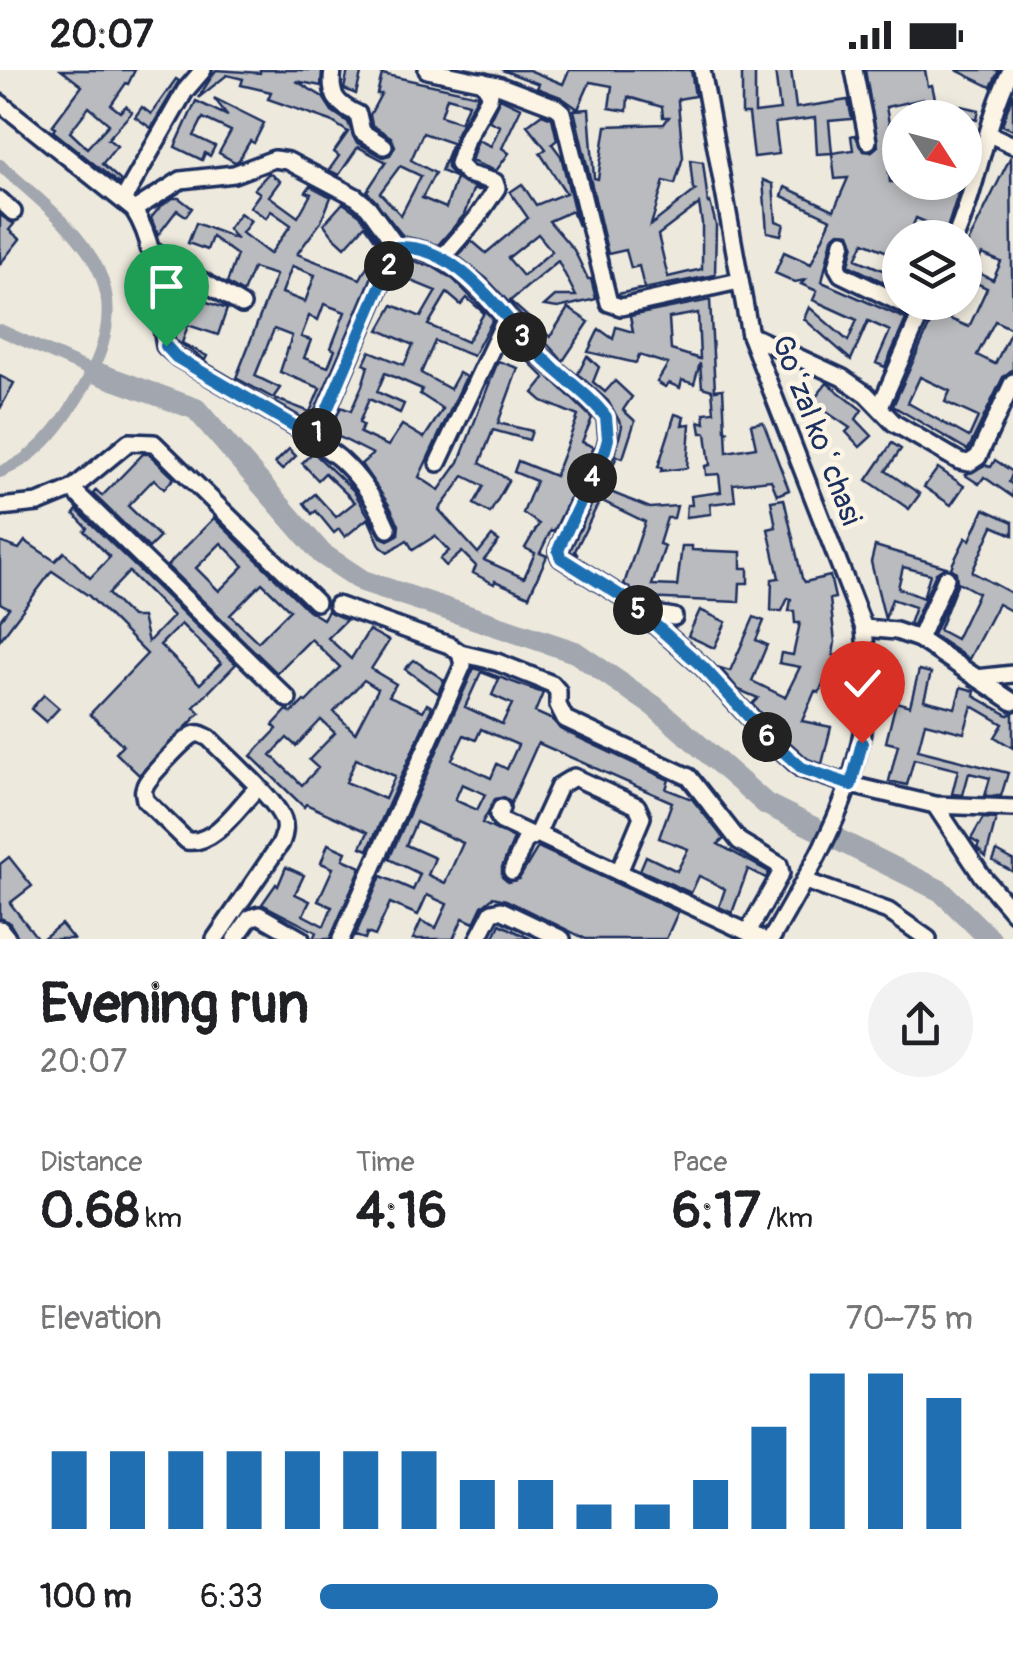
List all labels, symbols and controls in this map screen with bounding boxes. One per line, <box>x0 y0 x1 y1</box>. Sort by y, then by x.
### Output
text: 20:07 <box>50 11 153 59</box>
north arrow <box>882 100 982 200</box>
map controls <box>882 100 982 320</box>
button: layers <box>882 220 982 320</box>
pin: 2 <box>364 241 414 291</box>
pin <box>124 244 209 347</box>
text: 2 <box>381 248 397 283</box>
icon: arrive <box>139 259 194 314</box>
pin: 3 <box>497 312 547 362</box>
text: 3 <box>514 319 530 354</box>
street label: Goʻzal koʻchasi <box>763 330 870 531</box>
pin: 1 <box>292 408 342 458</box>
text: 1 <box>312 415 322 450</box>
pin: 4 <box>567 453 617 503</box>
text: 4 <box>584 460 600 495</box>
pin: 5 <box>613 585 663 635</box>
text: 5 <box>630 592 646 627</box>
pin <box>820 641 905 744</box>
icon: check <box>835 656 890 711</box>
pin: 6 <box>742 712 792 762</box>
text: 6 <box>759 719 775 754</box>
text: Evening run <box>40 970 309 1039</box>
button: share <box>868 972 973 1077</box>
text: 20:07 <box>40 1042 127 1082</box>
text: Distance <box>40 1145 142 1180</box>
text: Time <box>356 1145 415 1180</box>
text: Pace <box>672 1145 727 1180</box>
text: 0.68 <box>40 1180 139 1243</box>
text: 4:16 <box>356 1180 447 1243</box>
text: 6:17 <box>672 1180 760 1243</box>
text: km <box>139 1201 182 1236</box>
text: /km <box>760 1201 813 1236</box>
text: Elevation <box>40 1299 162 1339</box>
text: 70–75 m <box>846 1299 973 1339</box>
text: 100 m <box>40 1577 132 1617</box>
text: 6:33 <box>200 1577 263 1617</box>

